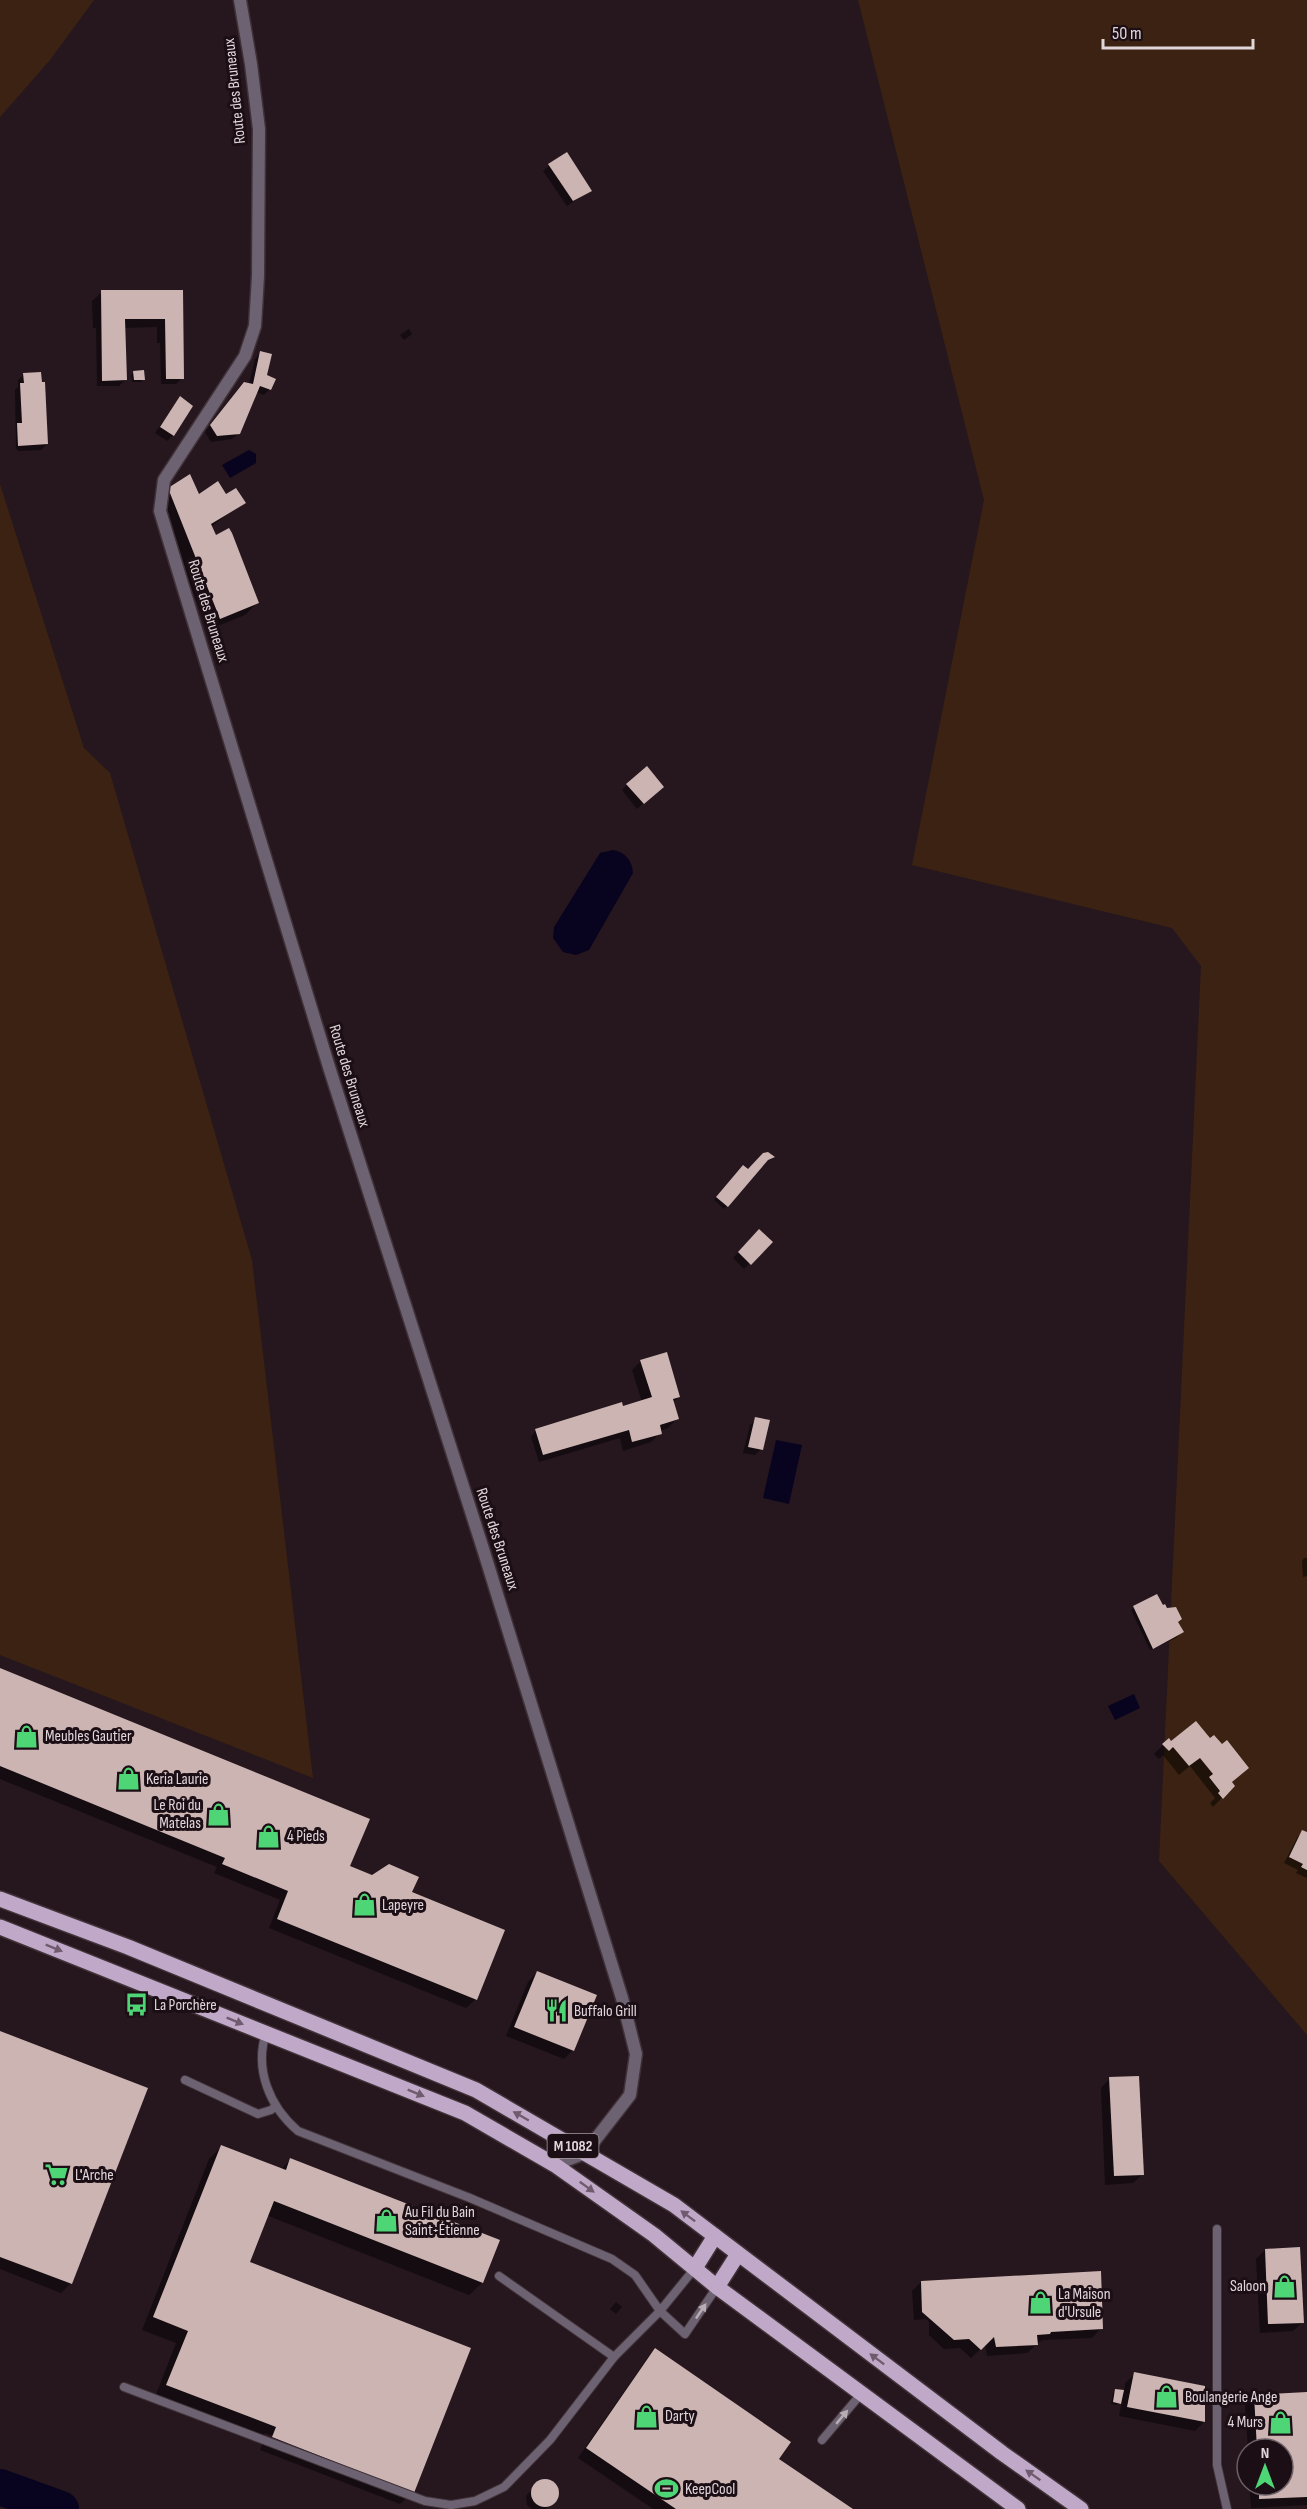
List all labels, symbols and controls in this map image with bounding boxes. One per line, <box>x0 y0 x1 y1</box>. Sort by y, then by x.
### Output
scale bar <box>1103 12 1253 50</box>
text: 50 m <box>1112 23 1142 44</box>
street label: Route des Bruneaux <box>220 37 250 145</box>
street label: Route des Bruneaux <box>183 557 233 665</box>
street label: Route des Bruneaux <box>324 1022 374 1130</box>
street label: Route des Bruneaux <box>472 1486 522 1592</box>
shop icon: Meubles Gautier <box>14 1723 40 1749</box>
place label: Meubles Gautier <box>45 1727 132 1746</box>
shop icon: Keria Laurie <box>115 1766 141 1792</box>
place label: Keria Laurie <box>146 1770 208 1789</box>
place label: Le Roi du Matelas <box>154 1796 201 1833</box>
shop icon: Le Roi du Matelas <box>206 1801 232 1827</box>
shop icon: 4 Pieds <box>256 1823 282 1849</box>
place label: 4 Pieds <box>287 1827 325 1846</box>
shop icon: Lapeyre <box>351 1892 377 1918</box>
place label: Lapeyre <box>382 1896 424 1915</box>
one-way arrow <box>46 1944 64 1954</box>
bus stop icon: La Porchère <box>123 1992 149 2018</box>
place label: La Porchère <box>154 1996 217 2015</box>
restaurant icon: Buffalo Grill <box>543 1998 569 2024</box>
place label: Buffalo Grill <box>574 2002 637 2021</box>
one-way arrow <box>227 2016 245 2026</box>
one-way arrow <box>408 2089 426 2099</box>
one-way arrow <box>512 2111 529 2121</box>
road number: M 1082 <box>548 2134 598 2158</box>
supermarket icon: L'Arche <box>44 2162 70 2188</box>
place label: L'Arche <box>75 2166 114 2185</box>
one-way arrow <box>578 2181 594 2193</box>
place label: Au Fil du Bain Saint-Étienne <box>404 2203 480 2240</box>
shop icon: Au Fil du Bain Saint-Étienne <box>374 2208 400 2234</box>
one-way arrow <box>680 2209 696 2222</box>
shop icon: Saloon <box>1271 2273 1297 2299</box>
place label: Saloon <box>1230 2277 1266 2296</box>
place label: La Maison d'Ursule <box>1058 2285 1111 2322</box>
shop icon: La Maison d'Ursule <box>1027 2290 1053 2316</box>
one-way arrow <box>695 2303 707 2319</box>
one-way arrow <box>869 2352 885 2365</box>
shop icon: Boulangerie Ange <box>1154 2384 1180 2410</box>
place label: Boulangerie Ange <box>1185 2388 1277 2407</box>
shop icon: Darty <box>634 2403 660 2429</box>
place label: Darty <box>665 2407 695 2426</box>
one-way arrow <box>835 2409 848 2425</box>
shop icon: 4 Murs <box>1268 2409 1294 2435</box>
place label: 4 Murs <box>1227 2413 1263 2432</box>
north arrow <box>1235 2437 1295 2497</box>
text: N <box>1261 2444 1269 2463</box>
one-way arrow <box>1026 2469 1042 2481</box>
sports icon: KeepCool <box>654 2476 680 2502</box>
place label: KeepCool <box>685 2480 735 2499</box>

